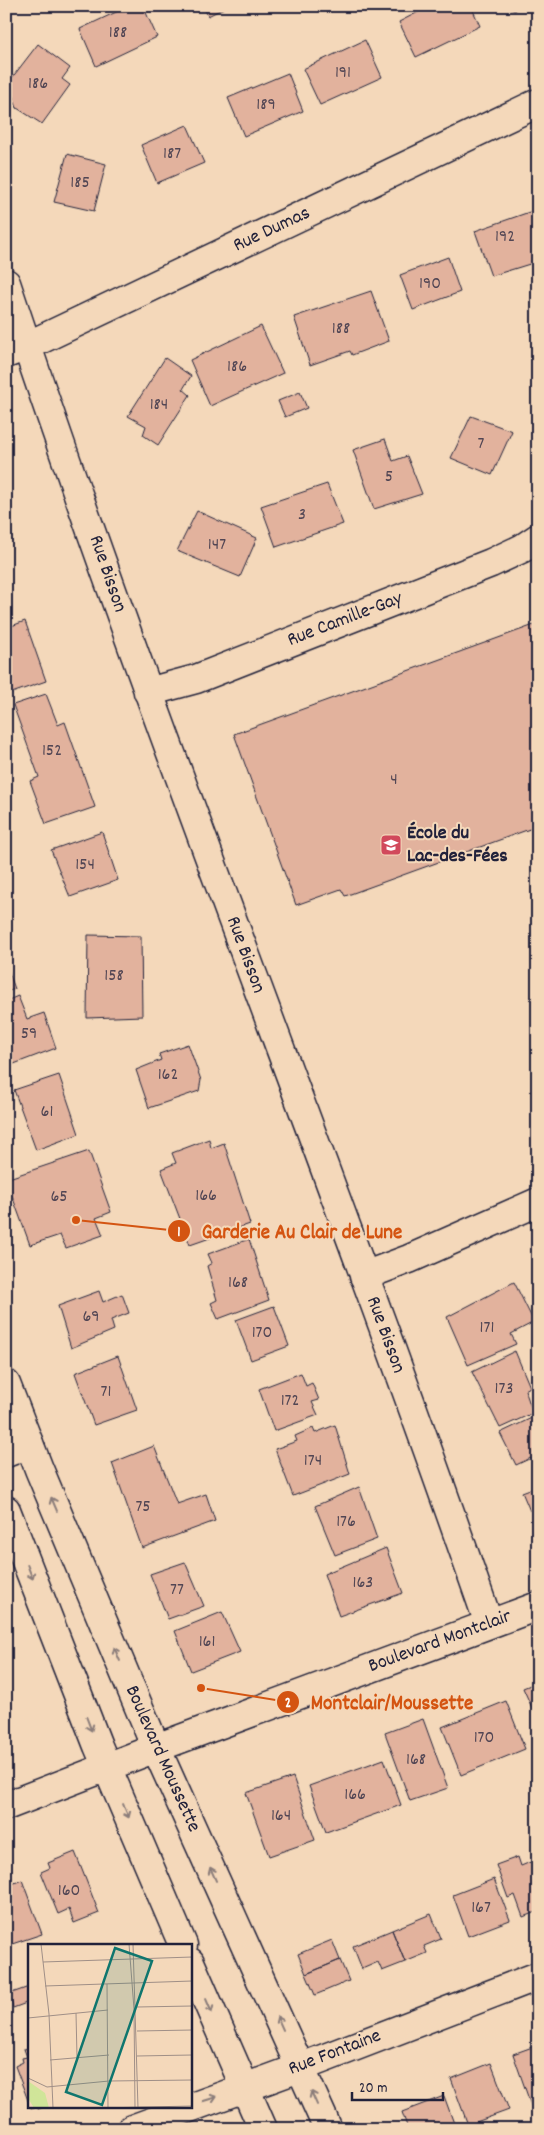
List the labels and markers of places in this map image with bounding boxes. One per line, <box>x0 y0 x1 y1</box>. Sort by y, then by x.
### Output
place label: École du Lac-des-Fées <box>407 820 508 871</box>
school or university icon: École du Lac-des-Fées <box>379 833 403 857</box>
callout: Garderie Au Clair de Lune <box>166 1213 412 1249</box>
callout: Montclair/Moussette <box>275 1684 483 1720</box>

